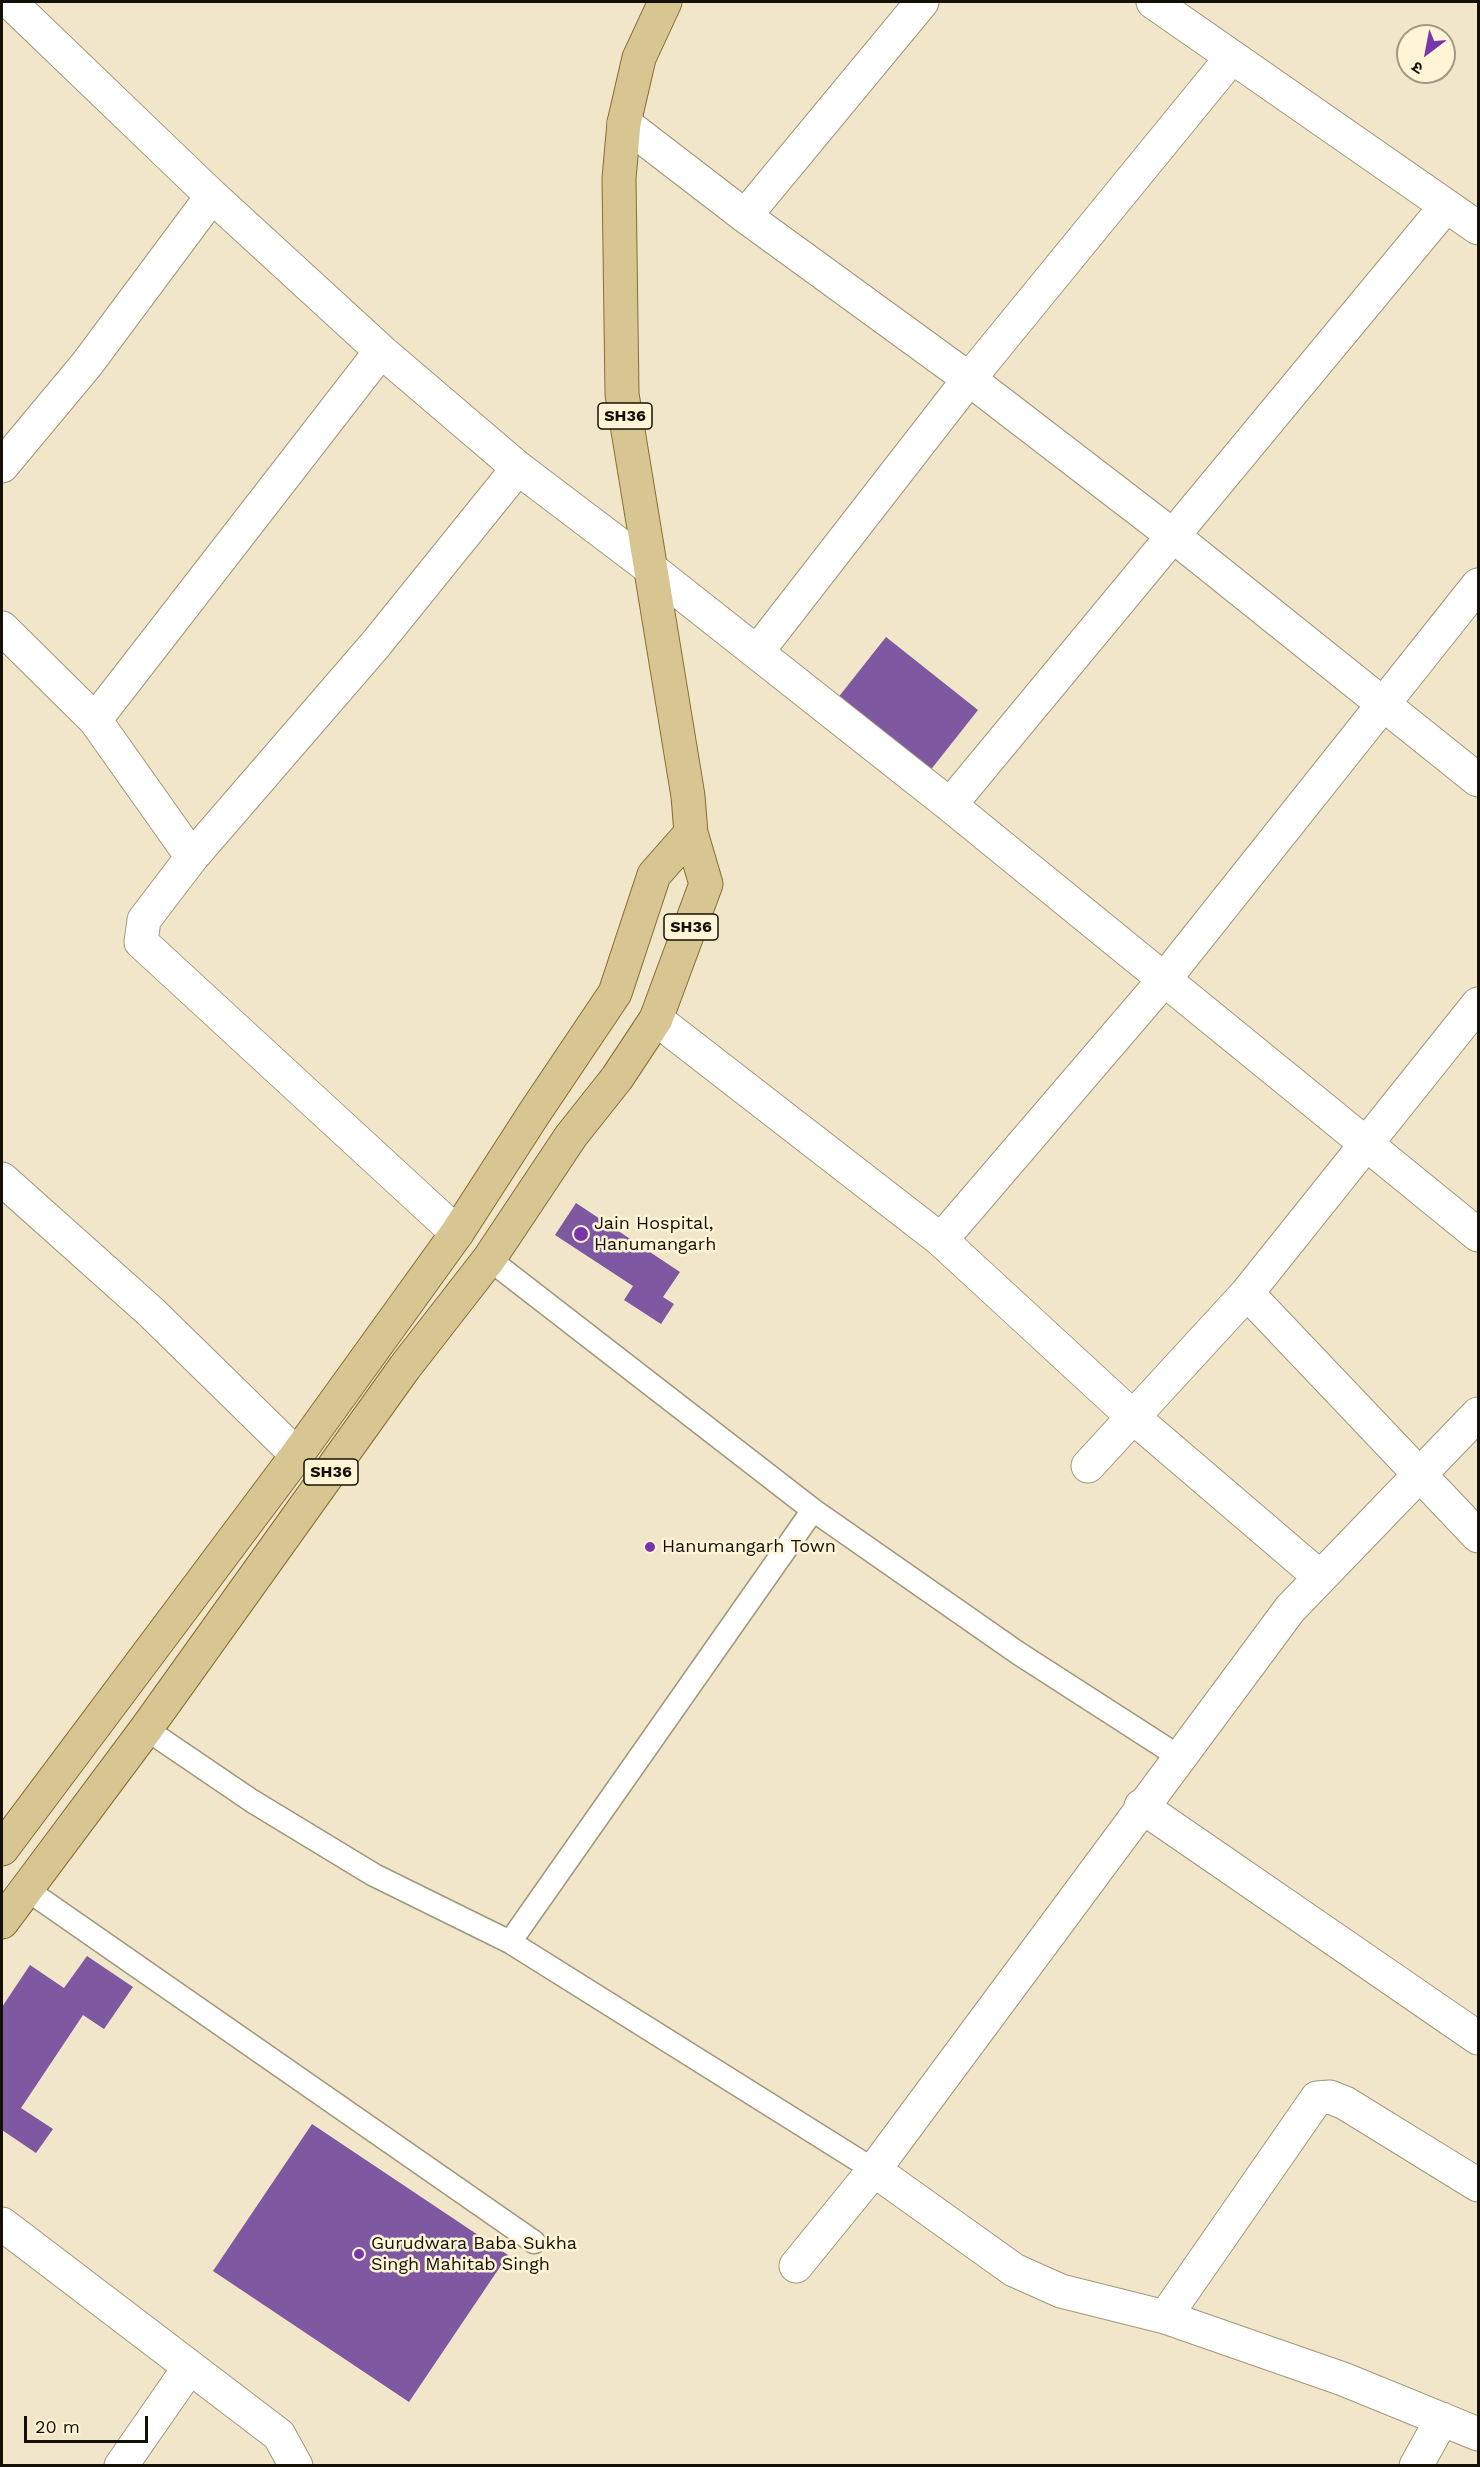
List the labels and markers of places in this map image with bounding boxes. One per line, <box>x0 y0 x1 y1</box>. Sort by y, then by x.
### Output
place label: Jain Hospital, Hanumangarh <box>594 1213 716 1256</box>
marker: Jain Hospital, Hanumangarh <box>572 1225 590 1243</box>
place label: Hanumangarh Town <box>662 1536 836 1558</box>
marker: Hanumangarh Town <box>643 1540 657 1554</box>
place label: Gurudwara Baba Sukha Singh Mahitab Singh <box>371 2233 577 2276</box>
marker: Gurudwara Baba Sukha Singh Mahitab Singh <box>352 2247 366 2261</box>

